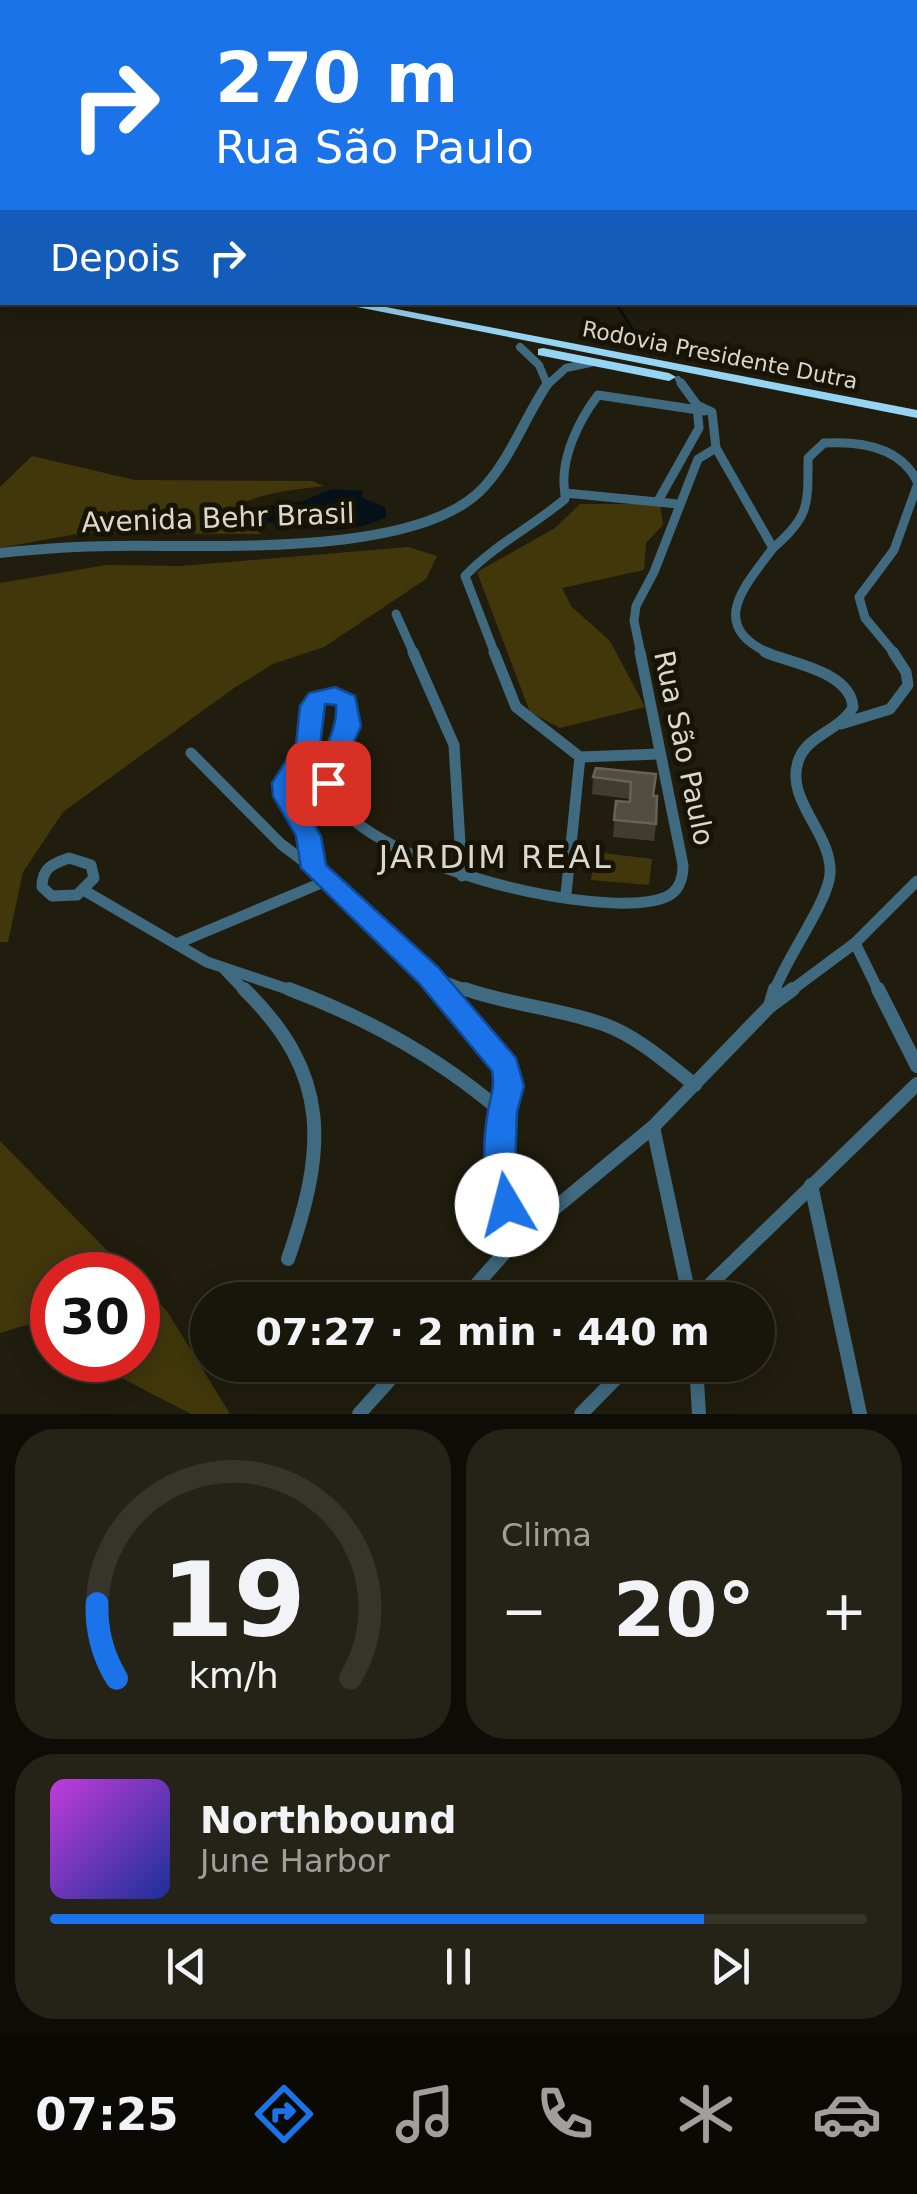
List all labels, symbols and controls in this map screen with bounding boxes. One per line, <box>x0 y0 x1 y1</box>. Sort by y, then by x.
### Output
text: 270 m <box>215 37 458 119</box>
icon: right <box>50 40 180 170</box>
text: Rua São Paulo <box>215 121 534 174</box>
icon: right <box>200 230 255 285</box>
text: Depois <box>50 236 180 280</box>
street label: Rodovia Presidente Dutra <box>580 316 860 394</box>
street label: Avenida Behr Brasil <box>81 497 355 539</box>
street label: Rua São Paulo <box>647 648 721 848</box>
pin <box>286 741 371 826</box>
icon: arrive <box>301 756 356 811</box>
district label: JARDIM REAL <box>377 838 613 876</box>
position arrow <box>455 1153 559 1257</box>
speed limit sign: 30 <box>30 1252 160 1382</box>
text: 07:27 · 2 min · 440 m <box>255 1310 710 1354</box>
text: Clima <box>501 1516 592 1554</box>
text: 19 <box>161 1539 305 1661</box>
text: 20° <box>613 1566 755 1654</box>
text: − <box>501 1579 547 1643</box>
text: + <box>821 1579 867 1643</box>
text: km/h <box>188 1655 278 1696</box>
text: Northbound <box>200 1798 456 1842</box>
text: June Harbor <box>200 1842 390 1880</box>
icon: previous <box>159 1939 214 1994</box>
icon: pause <box>431 1939 486 1994</box>
icon: next <box>703 1939 758 1994</box>
icon: directions <box>249 2079 319 2149</box>
icon: music <box>390 2079 460 2149</box>
icon: phone <box>530 2079 600 2149</box>
icon: climate <box>671 2079 741 2149</box>
icon: car <box>812 2079 882 2149</box>
text: 07:25 <box>35 2088 179 2141</box>

